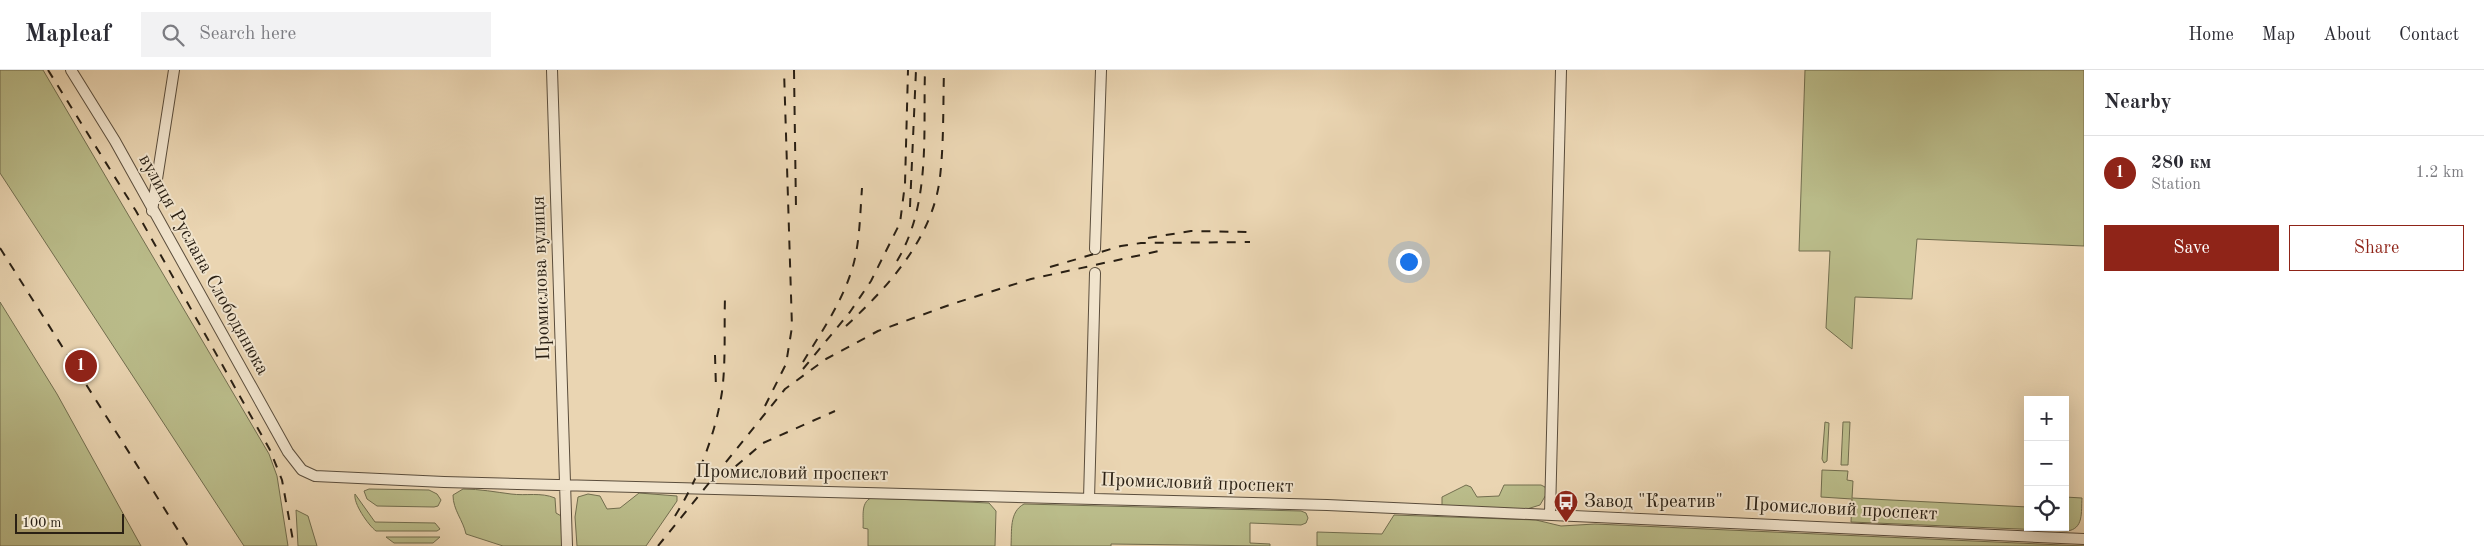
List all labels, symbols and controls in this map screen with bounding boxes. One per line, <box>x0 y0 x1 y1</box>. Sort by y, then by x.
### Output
search box <box>141 12 491 57</box>
icon: search <box>159 21 187 49</box>
text: Mapleaf <box>25 23 111 47</box>
text: Search here <box>199 25 296 44</box>
text: Home <box>2188 26 2234 44</box>
text: Map <box>2262 26 2295 44</box>
text: About <box>2323 26 2371 44</box>
text: Contact <box>2399 26 2459 44</box>
text: Nearby <box>2104 92 2172 113</box>
street label: вулиця Руслана Слободянюка <box>134 151 272 379</box>
text: 280 км <box>2151 154 2212 173</box>
text: 1 <box>2115 165 2125 181</box>
text: 1.2 km <box>2415 165 2464 181</box>
text: Station <box>2151 177 2201 193</box>
street label: Промислова вулиця <box>530 195 554 361</box>
button: Save <box>2104 225 2279 271</box>
button: Share <box>2289 225 2464 271</box>
your location <box>1396 249 1422 275</box>
pin: 1 <box>65 347 97 385</box>
map controls <box>2024 396 2069 531</box>
button: + <box>2024 396 2069 441</box>
button: − <box>2024 441 2069 486</box>
street label: Промисловий проспект <box>695 463 889 485</box>
street label: Промисловий проспект <box>1100 471 1294 497</box>
button: locate <box>2024 486 2069 531</box>
bus stop icon: Завод "Креатив" <box>1553 489 1579 523</box>
place label: Завод "Креатив" <box>1584 493 1723 512</box>
street label: Промисловий проспект <box>1744 495 1938 525</box>
scale bar <box>15 511 124 534</box>
text: 100 m <box>22 516 61 530</box>

